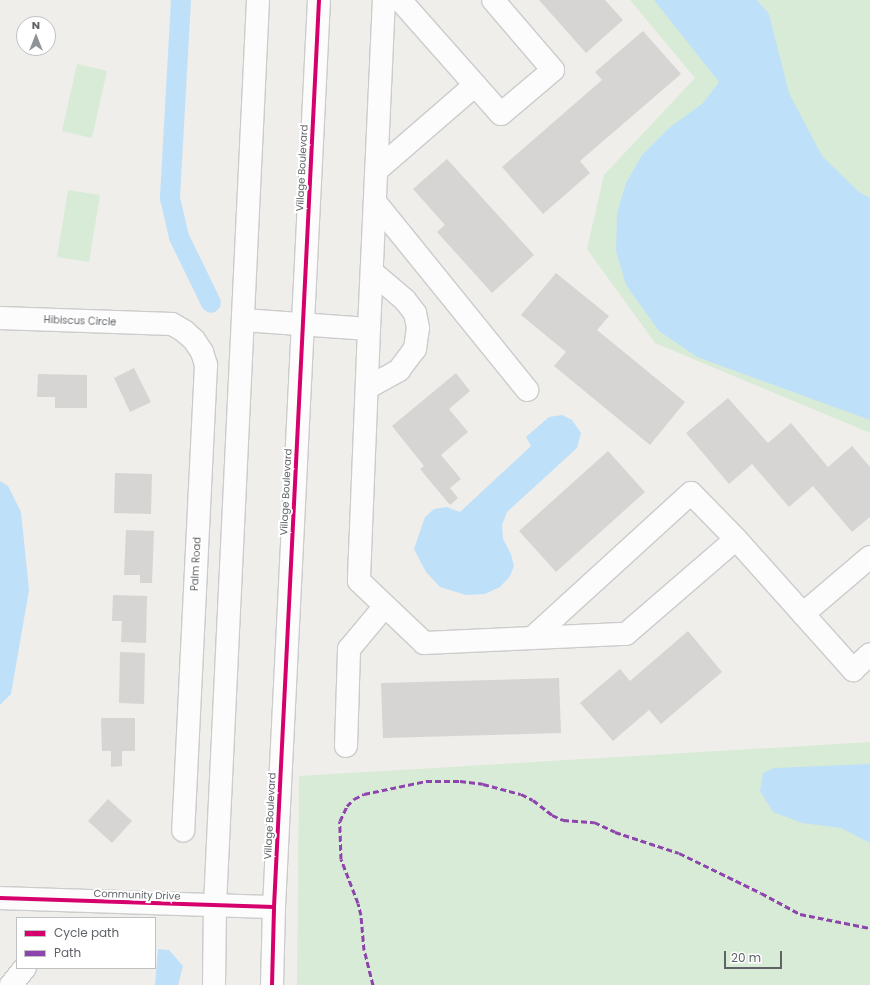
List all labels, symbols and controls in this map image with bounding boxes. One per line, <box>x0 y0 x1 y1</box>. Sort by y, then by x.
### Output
north arrow <box>16 16 56 56</box>
text: N <box>32 17 40 33</box>
street label: Village Boulevard <box>294 124 310 212</box>
street label: Hibiscus Circle <box>43 314 117 328</box>
street label: Village Boulevard <box>278 448 294 536</box>
street label: Palm Road <box>189 537 203 591</box>
street label: Village Boulevard <box>262 772 278 860</box>
street label: Community Drive <box>93 887 181 903</box>
legend <box>16 917 156 969</box>
text: Cycle path <box>54 924 119 941</box>
scale bar <box>726 943 784 969</box>
text: Path <box>54 944 81 961</box>
text: 20 m <box>731 949 761 966</box>

